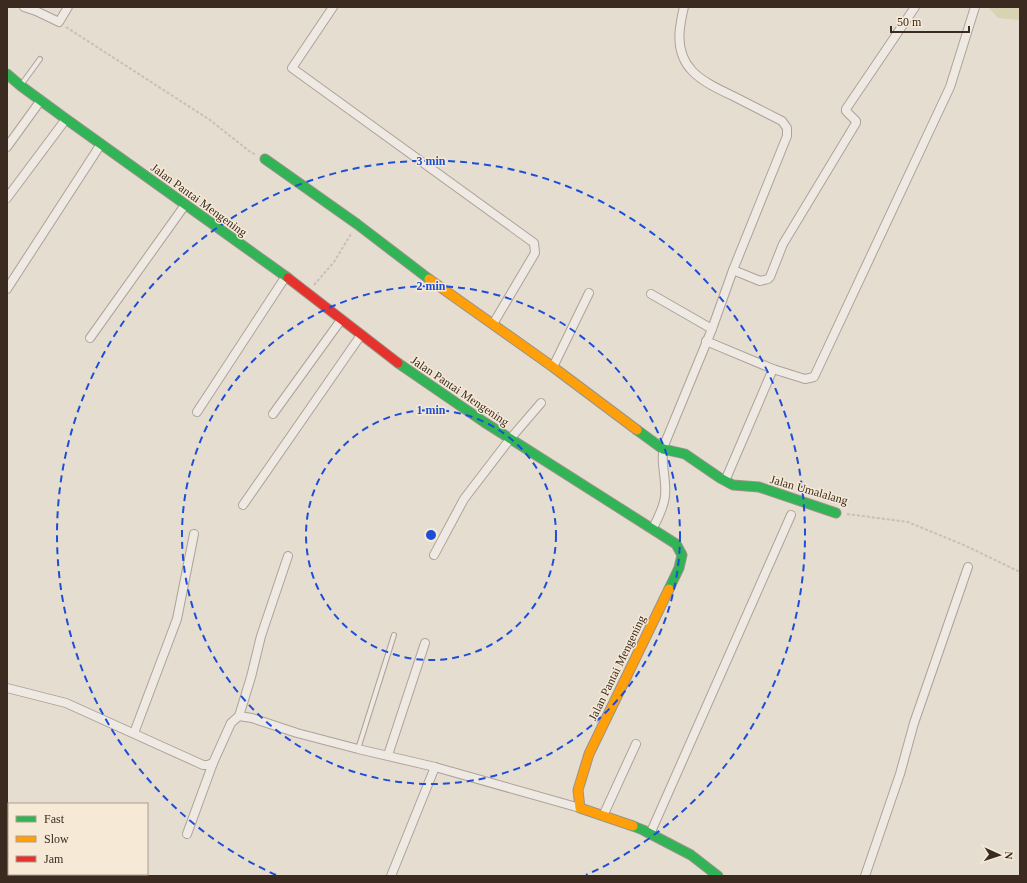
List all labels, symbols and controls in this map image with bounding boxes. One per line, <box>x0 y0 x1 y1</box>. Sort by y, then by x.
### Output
scale bar <box>891 8 969 34</box>
text: 50 m <box>897 15 922 29</box>
text: 3 min <box>416 154 446 168</box>
street label: Jalan Pantai Mengening <box>148 160 250 240</box>
text: 2 min <box>416 279 446 293</box>
street label: Jalan Pantai Mengening <box>408 353 512 429</box>
text: 1 min <box>416 403 446 417</box>
street label: Jalan Umalalang <box>768 472 850 508</box>
centre of rings <box>424 528 438 542</box>
street label: Jalan Pantai Mengening <box>585 613 649 723</box>
legend <box>8 803 148 875</box>
text: Fast <box>44 812 65 826</box>
text: Slow <box>44 832 69 846</box>
north arrow <box>979 835 1019 875</box>
text: N <box>1003 851 1015 860</box>
text: Jam <box>44 852 64 866</box>

